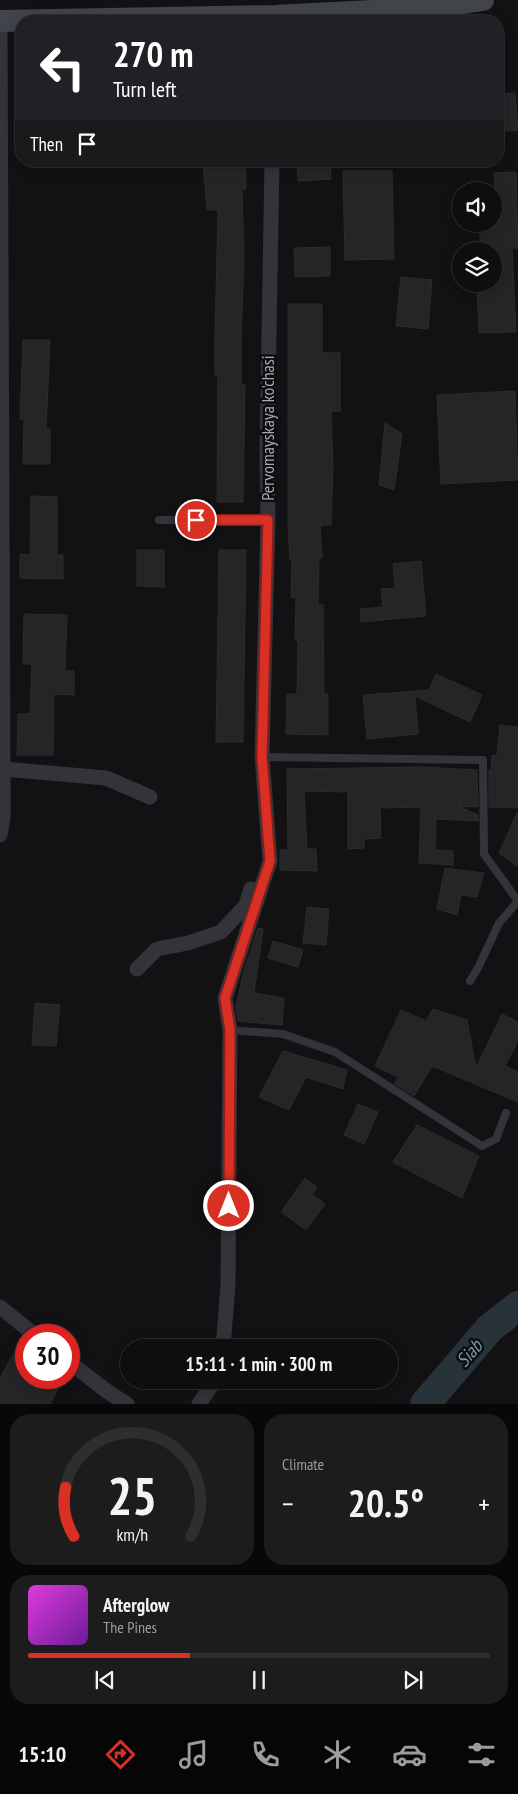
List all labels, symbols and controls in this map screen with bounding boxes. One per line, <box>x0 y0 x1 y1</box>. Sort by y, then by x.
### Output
text: 270 m <box>113 31 194 77</box>
icon: left <box>30 35 95 100</box>
text: Turn left <box>113 75 177 103</box>
icon: arrive <box>73 130 101 158</box>
text: Then <box>30 132 63 156</box>
map controls <box>452 182 502 292</box>
button: sound <box>452 182 502 232</box>
button: layers <box>452 242 502 292</box>
street label: Pervomayskaya ko'chasi <box>256 355 279 501</box>
pin <box>175 499 217 541</box>
icon: arrive <box>182 506 210 534</box>
position arrow <box>202 1179 254 1231</box>
speed limit sign: 30 <box>15 1324 80 1389</box>
water label: Siab <box>451 1333 488 1371</box>
text: 15:11 · 1 min · 300 m <box>186 1352 332 1376</box>
text: Climate <box>282 1454 324 1474</box>
text: 25 <box>107 1462 157 1529</box>
text: 20.5° <box>348 1478 424 1527</box>
text: − <box>282 1485 294 1522</box>
text: + <box>478 1485 490 1522</box>
text: km/h <box>116 1523 148 1546</box>
text: Afterglow <box>103 1593 169 1617</box>
text: The Pines <box>103 1617 157 1637</box>
icon: previous <box>91 1666 119 1694</box>
icon: pause <box>245 1666 273 1694</box>
icon: next <box>399 1666 427 1694</box>
icon: directions <box>103 1737 138 1772</box>
icon: music <box>176 1737 211 1772</box>
icon: phone <box>248 1737 283 1772</box>
icon: climate <box>320 1737 355 1772</box>
icon: car <box>392 1737 427 1772</box>
icon: filters <box>464 1737 499 1772</box>
text: 15:10 <box>19 1740 66 1768</box>

